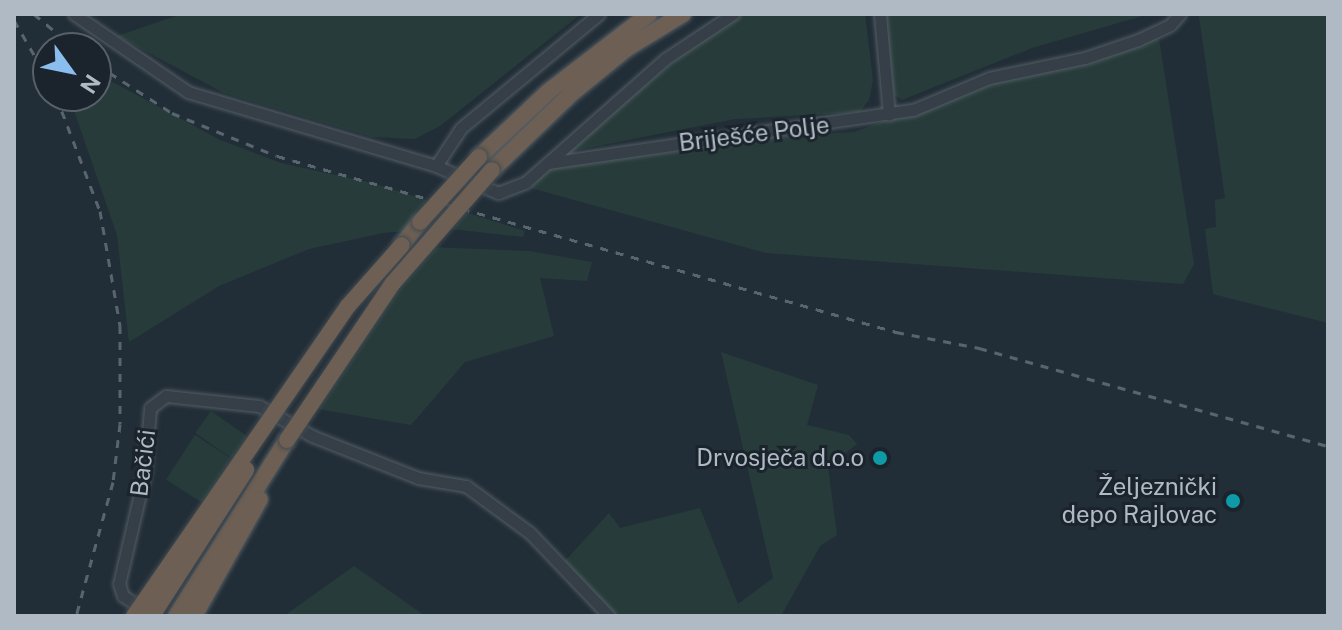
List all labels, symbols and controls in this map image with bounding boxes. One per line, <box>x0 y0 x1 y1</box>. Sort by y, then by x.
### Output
north arrow <box>32 32 112 112</box>
text: N <box>75 70 106 98</box>
street label: Briješće Polje <box>677 110 831 158</box>
street label: Bačići <box>125 428 161 498</box>
place label: Drvosječa d.o.o <box>696 444 864 472</box>
marker: Drvosječa d.o.o <box>871 449 889 467</box>
place label: Željeznički depo Rajlovac <box>1062 473 1217 529</box>
marker: Željeznički depo Rajlovac <box>1224 492 1242 510</box>

